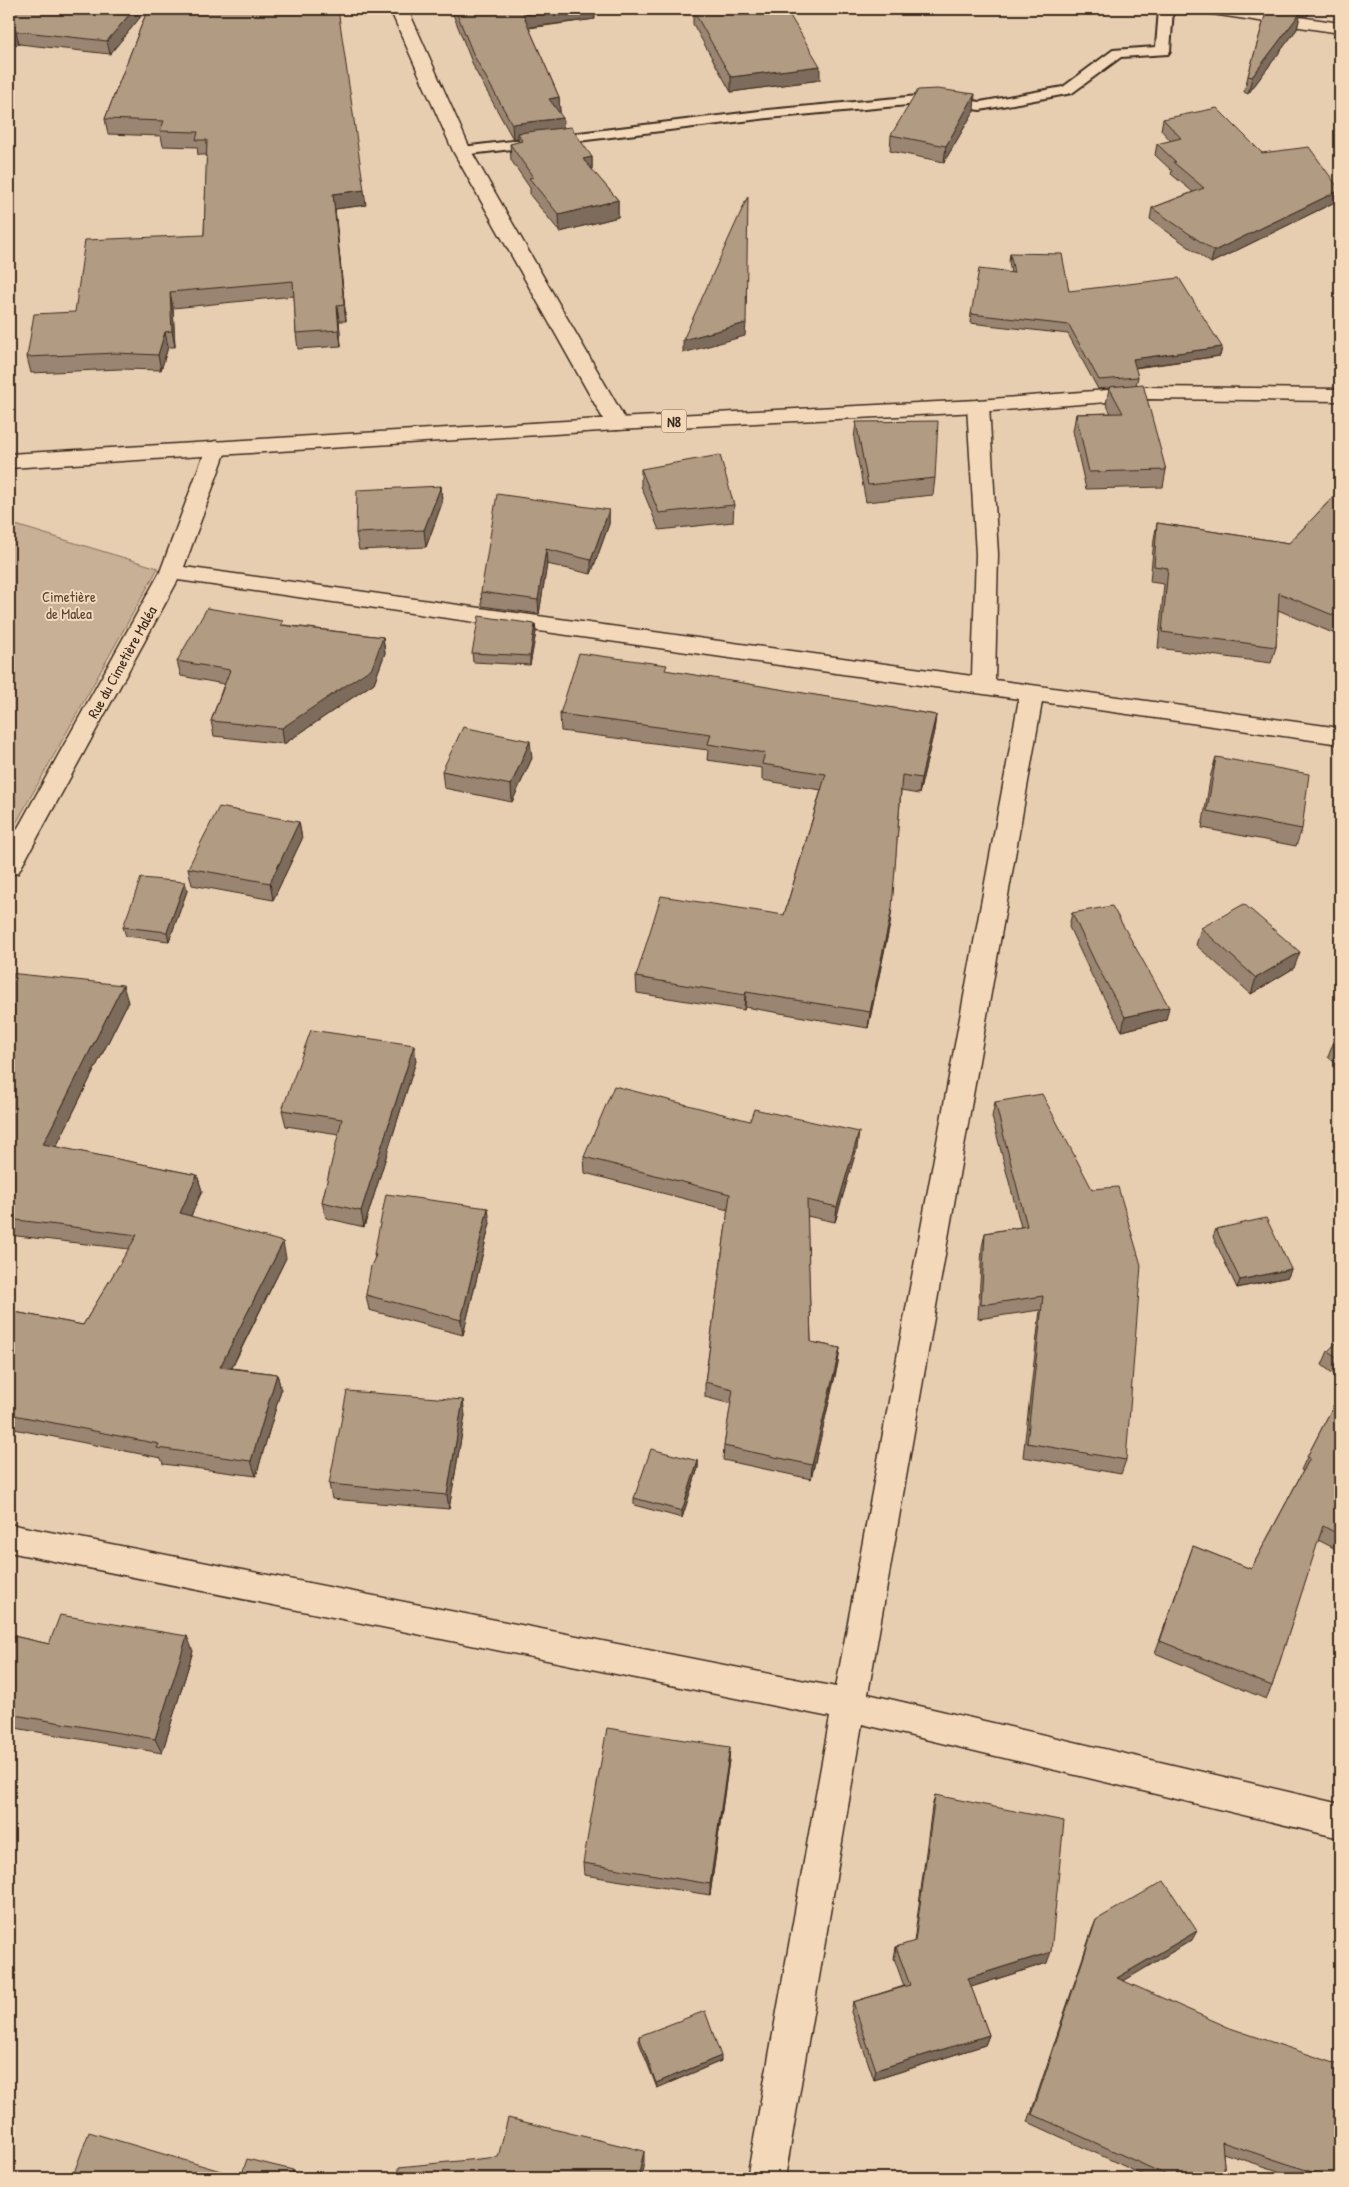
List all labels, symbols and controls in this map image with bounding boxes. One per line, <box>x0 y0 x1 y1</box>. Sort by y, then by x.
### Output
road number: N8 <box>662 410 686 432</box>
park label: Cimetière de Malea <box>42 586 96 624</box>
street label: Rue du Cimetière Maléa <box>82 602 162 722</box>

